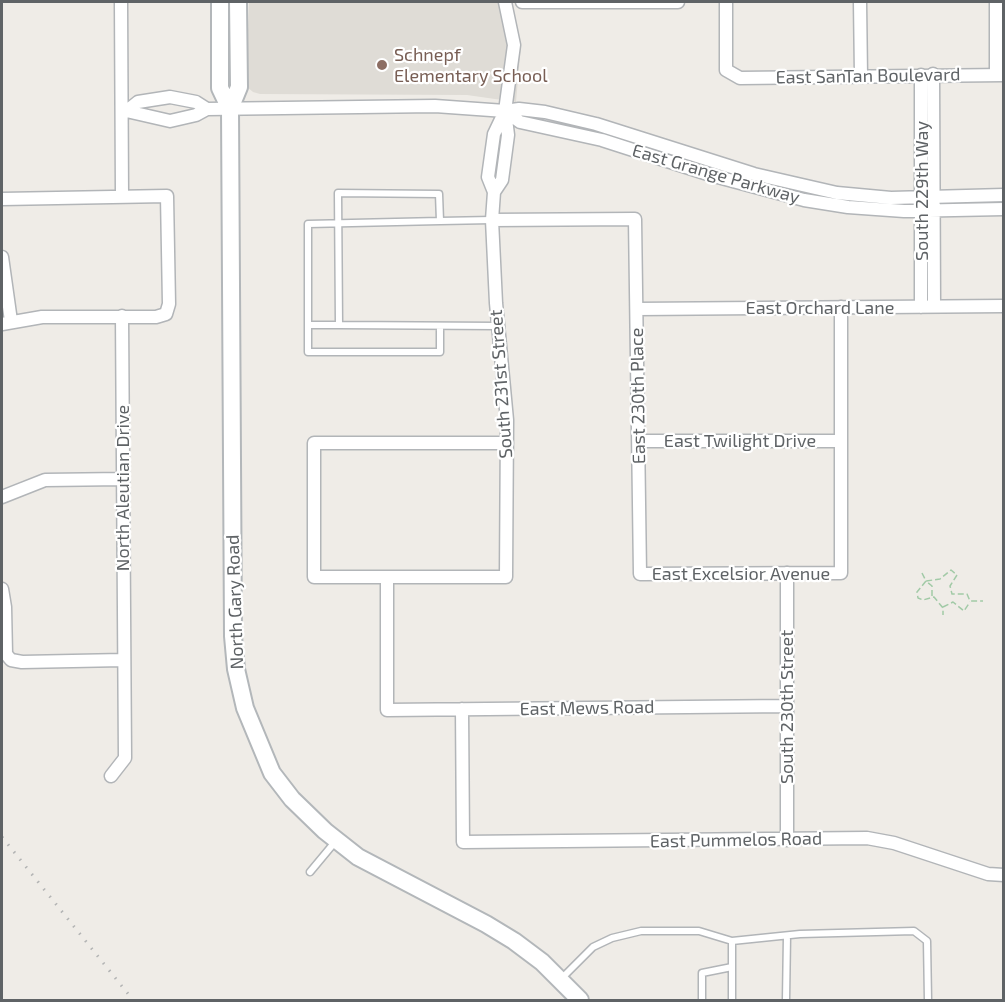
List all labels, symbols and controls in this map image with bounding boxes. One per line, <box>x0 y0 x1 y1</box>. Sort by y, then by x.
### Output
place label: Schnepf Elementary School <box>394 44 548 86</box>
marker: Schnepf Elementary School <box>375 58 389 72</box>
street label: East SanTan Boulevard <box>775 64 961 88</box>
street label: South 229th Way <box>911 121 933 261</box>
street label: East Grange Parkway <box>630 140 802 208</box>
street label: East Orchard Lane <box>746 297 894 319</box>
street label: South 231st Street <box>485 309 517 459</box>
street label: East 230th Place <box>626 328 650 464</box>
street label: North Aleutian Drive <box>112 405 134 571</box>
street label: East Twilight Drive <box>664 430 816 452</box>
street label: North Gary Road <box>222 534 248 670</box>
street label: East Excelsior Avenue <box>652 563 830 585</box>
street label: South 230th Street <box>776 630 798 784</box>
street label: East Mews Road <box>519 696 655 720</box>
street label: East Pummelos Road <box>650 828 822 852</box>

